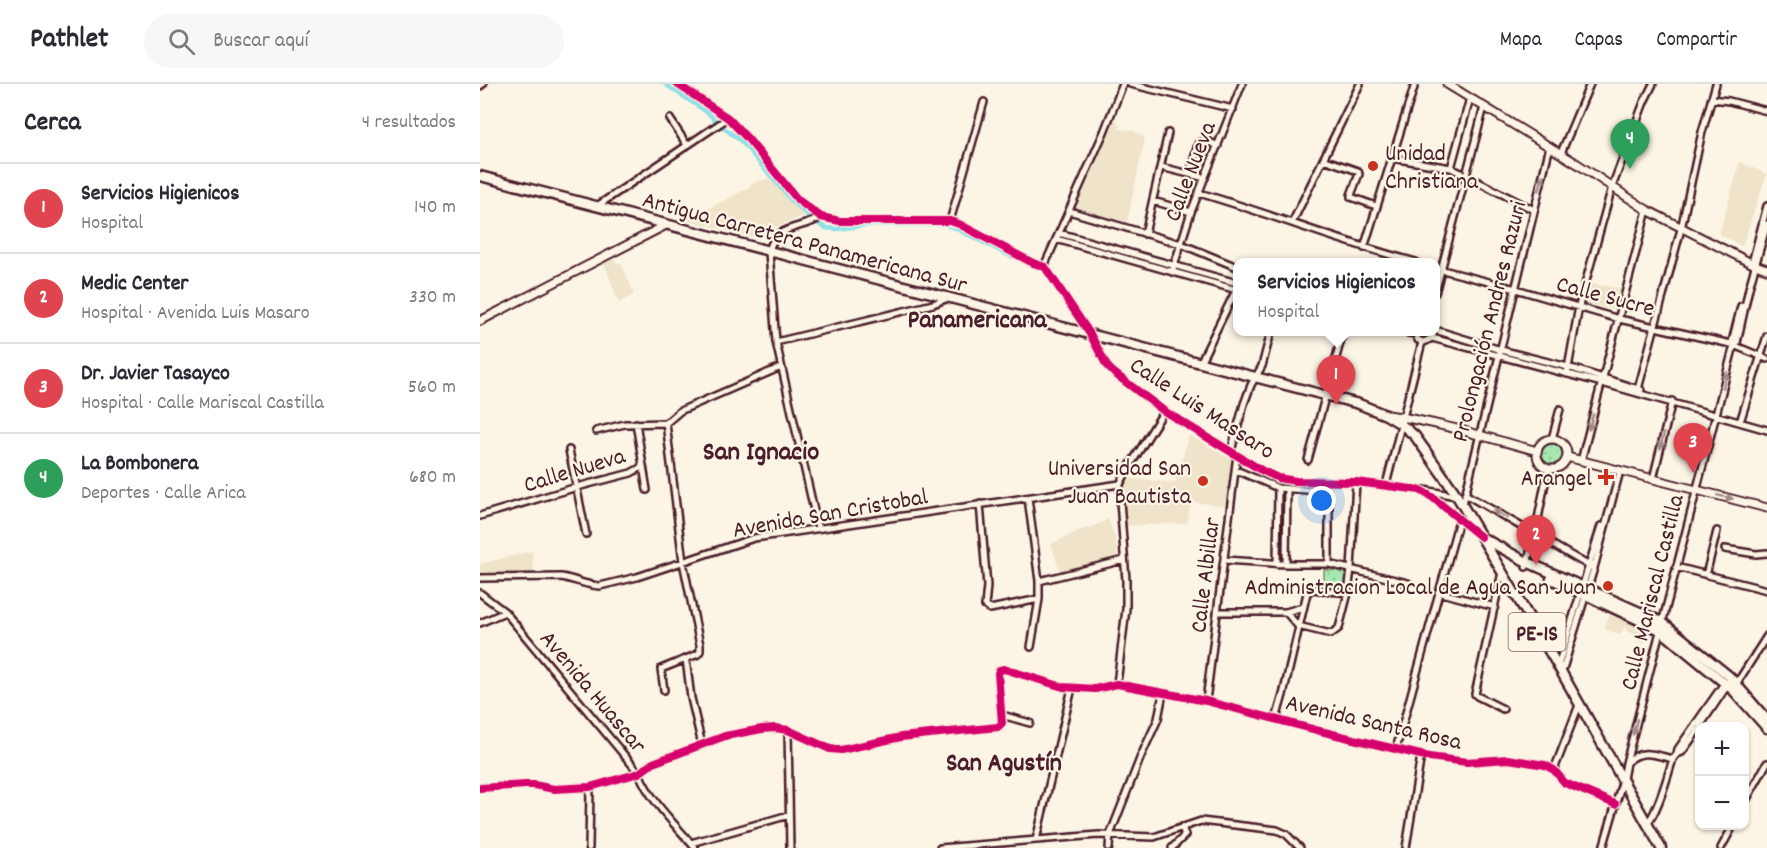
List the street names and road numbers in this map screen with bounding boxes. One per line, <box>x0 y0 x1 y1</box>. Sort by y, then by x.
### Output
street label: Calle Nueva <box>1157 116 1227 227</box>
street label: Antigua Carretera Panamericana Sur <box>638 184 971 304</box>
street label: Prolongación Andres Razuri <box>1445 198 1537 446</box>
street label: Calle Sucre <box>1552 268 1658 327</box>
street label: Calle Luis Massaro <box>1122 350 1281 469</box>
street label: Calle Nueva <box>520 440 631 503</box>
street label: Avenida San Cristobal <box>730 481 931 549</box>
street label: Calle Mariscal Castilla <box>1613 491 1695 694</box>
street label: Calle Albillar <box>1183 516 1231 635</box>
road number: PE-1S <box>1508 613 1566 651</box>
street label: Avenida Huascar <box>530 624 653 762</box>
street label: Avenida Santa Rosa <box>1282 687 1465 761</box>

